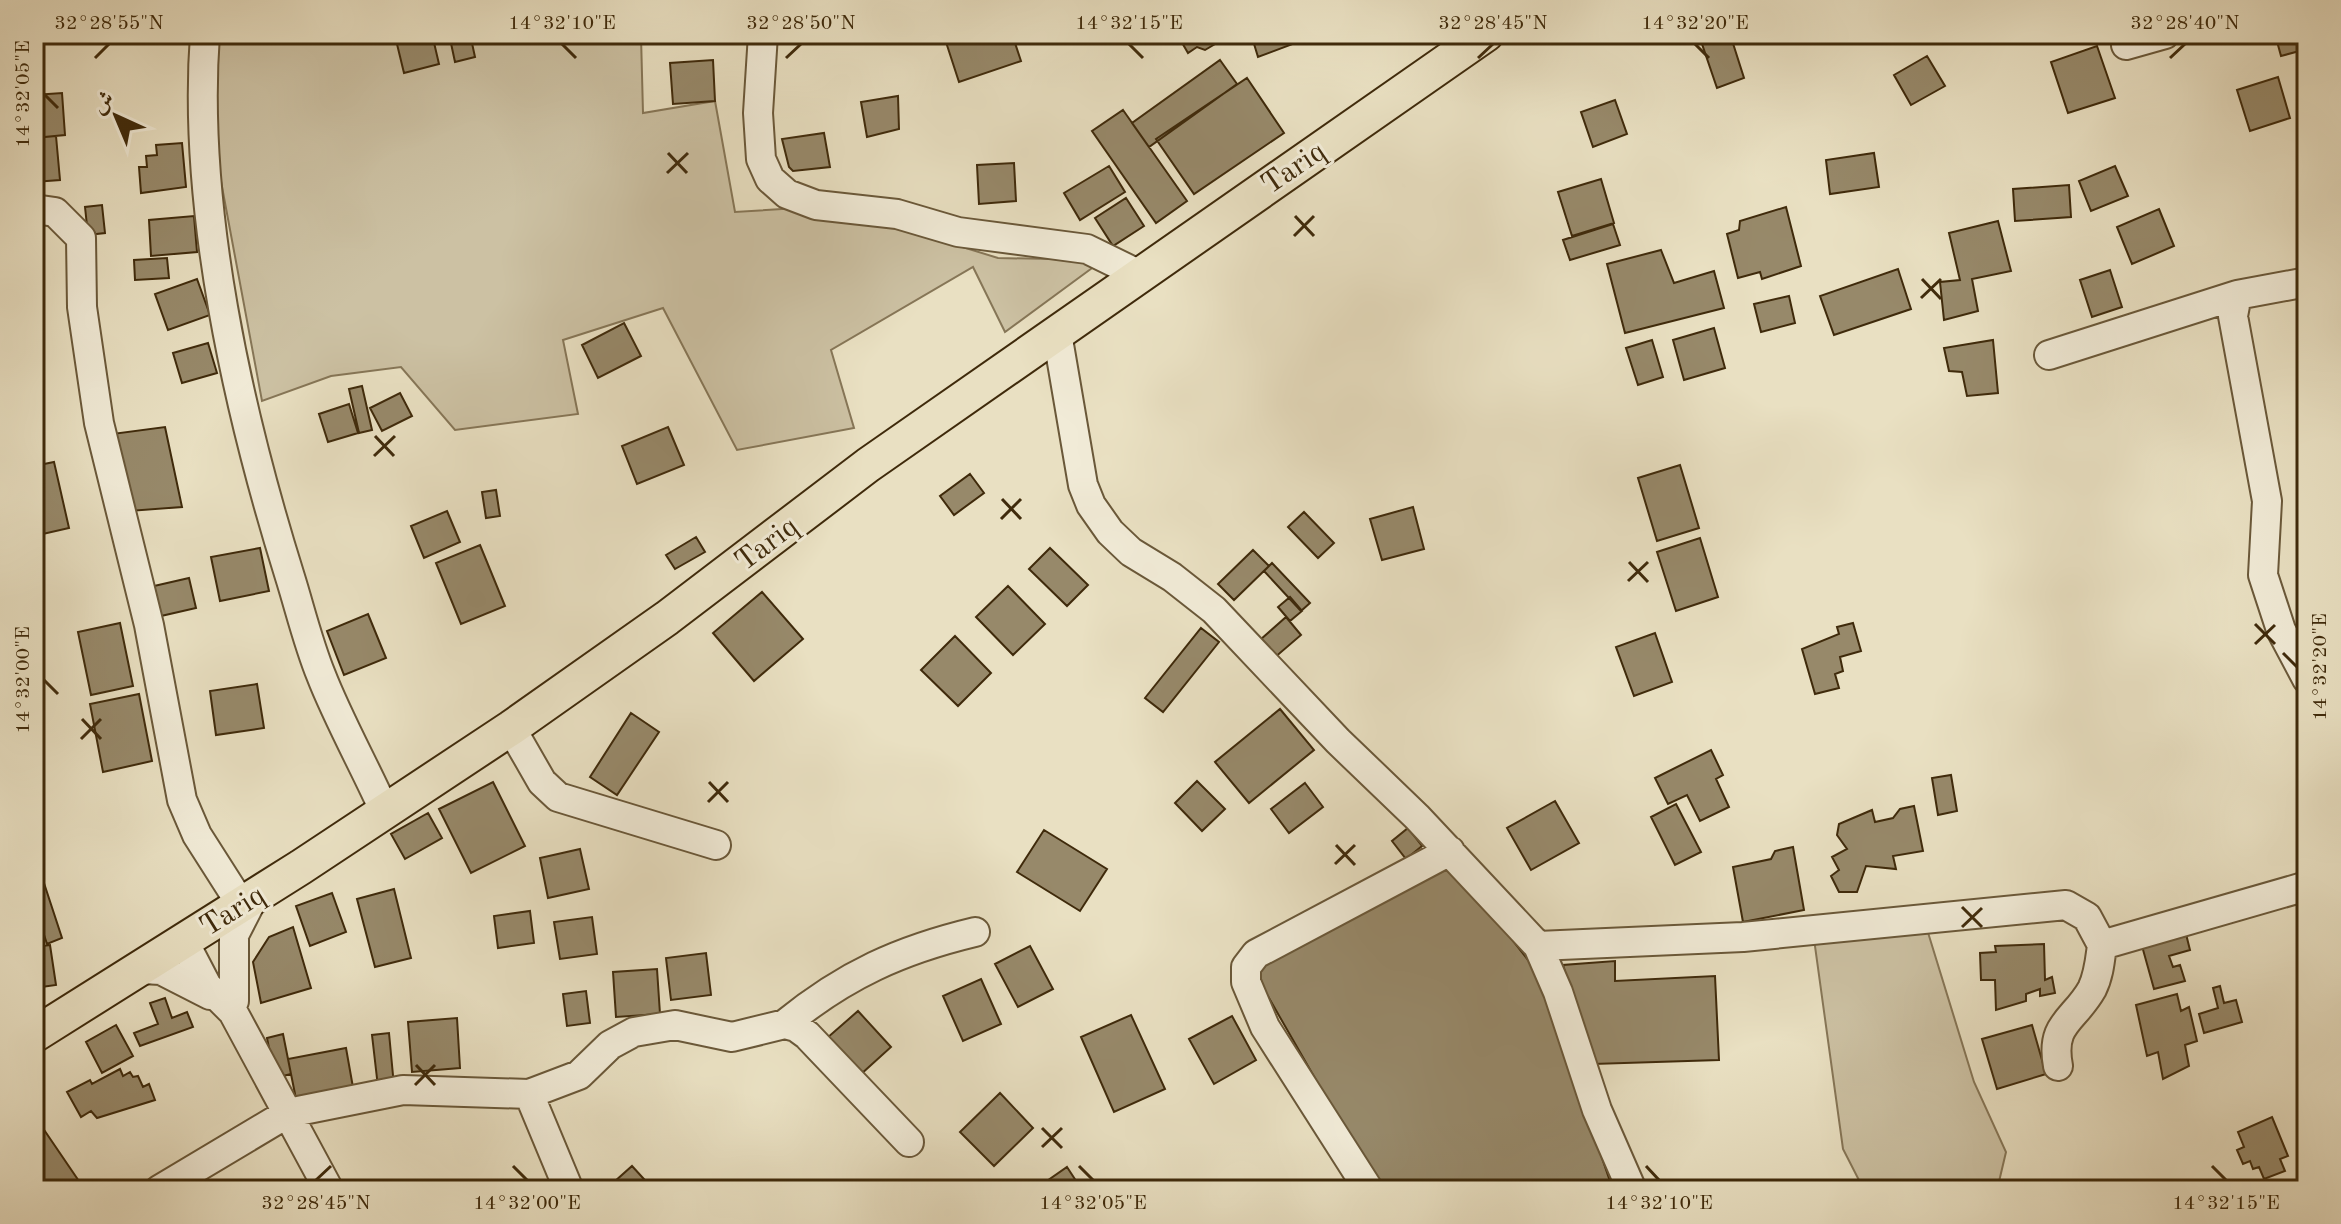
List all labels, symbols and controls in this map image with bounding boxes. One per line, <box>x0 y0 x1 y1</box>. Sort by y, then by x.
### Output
text: 32°28'55"N <box>54 14 164 34</box>
text: 14°32'10"E <box>508 14 616 34</box>
text: 32°28'50"N <box>746 14 856 34</box>
text: 14°32'15"E <box>1075 14 1183 34</box>
text: 32°28'45"N <box>1438 14 1548 34</box>
text: 14°32'20"E <box>1641 14 1749 34</box>
text: 32°28'40"N <box>2130 14 2240 34</box>
text: 14°32'05"E <box>14 40 34 148</box>
north arrow <box>76 76 156 156</box>
text: ش <box>88 88 119 119</box>
street label: Tariq <box>1257 137 1332 201</box>
street label: Tariq <box>730 512 804 578</box>
text: 14°32'20"E <box>2311 613 2331 721</box>
text: 14°32'00"E <box>14 626 34 734</box>
street label: Tariq <box>195 880 271 943</box>
text: 32°28'45"N <box>261 1194 371 1214</box>
text: 14°32'00"E <box>473 1194 581 1214</box>
text: 14°32'05"E <box>1039 1194 1147 1214</box>
text: 14°32'10"E <box>1605 1194 1713 1214</box>
text: 14°32'15"E <box>2172 1194 2280 1214</box>

